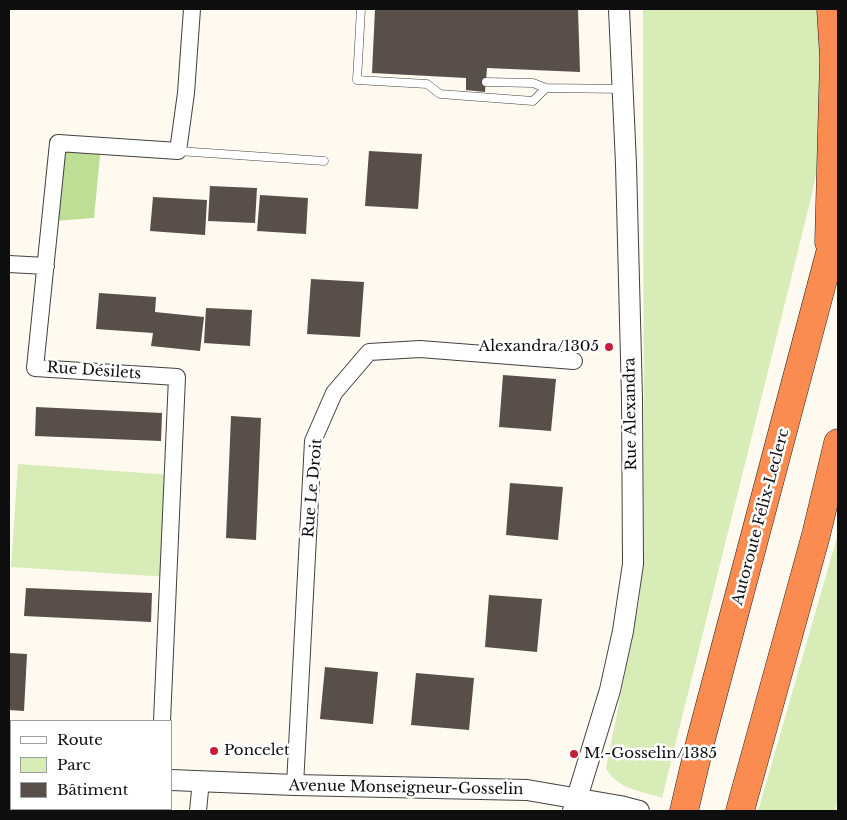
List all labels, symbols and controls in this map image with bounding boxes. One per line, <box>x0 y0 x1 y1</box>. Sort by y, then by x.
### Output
place label: Alexandra/1305 <box>479 338 599 356</box>
marker: Alexandra/1305 <box>603 341 615 353</box>
street label: Rue Alexandra <box>621 357 641 471</box>
street label: Rue Désilets <box>46 359 142 383</box>
street label: Autoroute Félix-Leclerc <box>729 427 793 607</box>
street label: Rue Le Droit <box>300 438 326 538</box>
legend <box>10 720 172 810</box>
text: Route <box>57 730 103 749</box>
place label: Poncelet <box>224 742 290 760</box>
marker: Poncelet <box>208 745 220 757</box>
place label: M.-Gosselin/1385 <box>584 745 717 763</box>
marker: M.-Gosselin/1385 <box>568 748 580 760</box>
text: Parc <box>57 755 90 774</box>
street label: Avenue Monseigneur-Gosselin <box>288 777 524 799</box>
text: Bâtiment <box>57 780 128 799</box>

